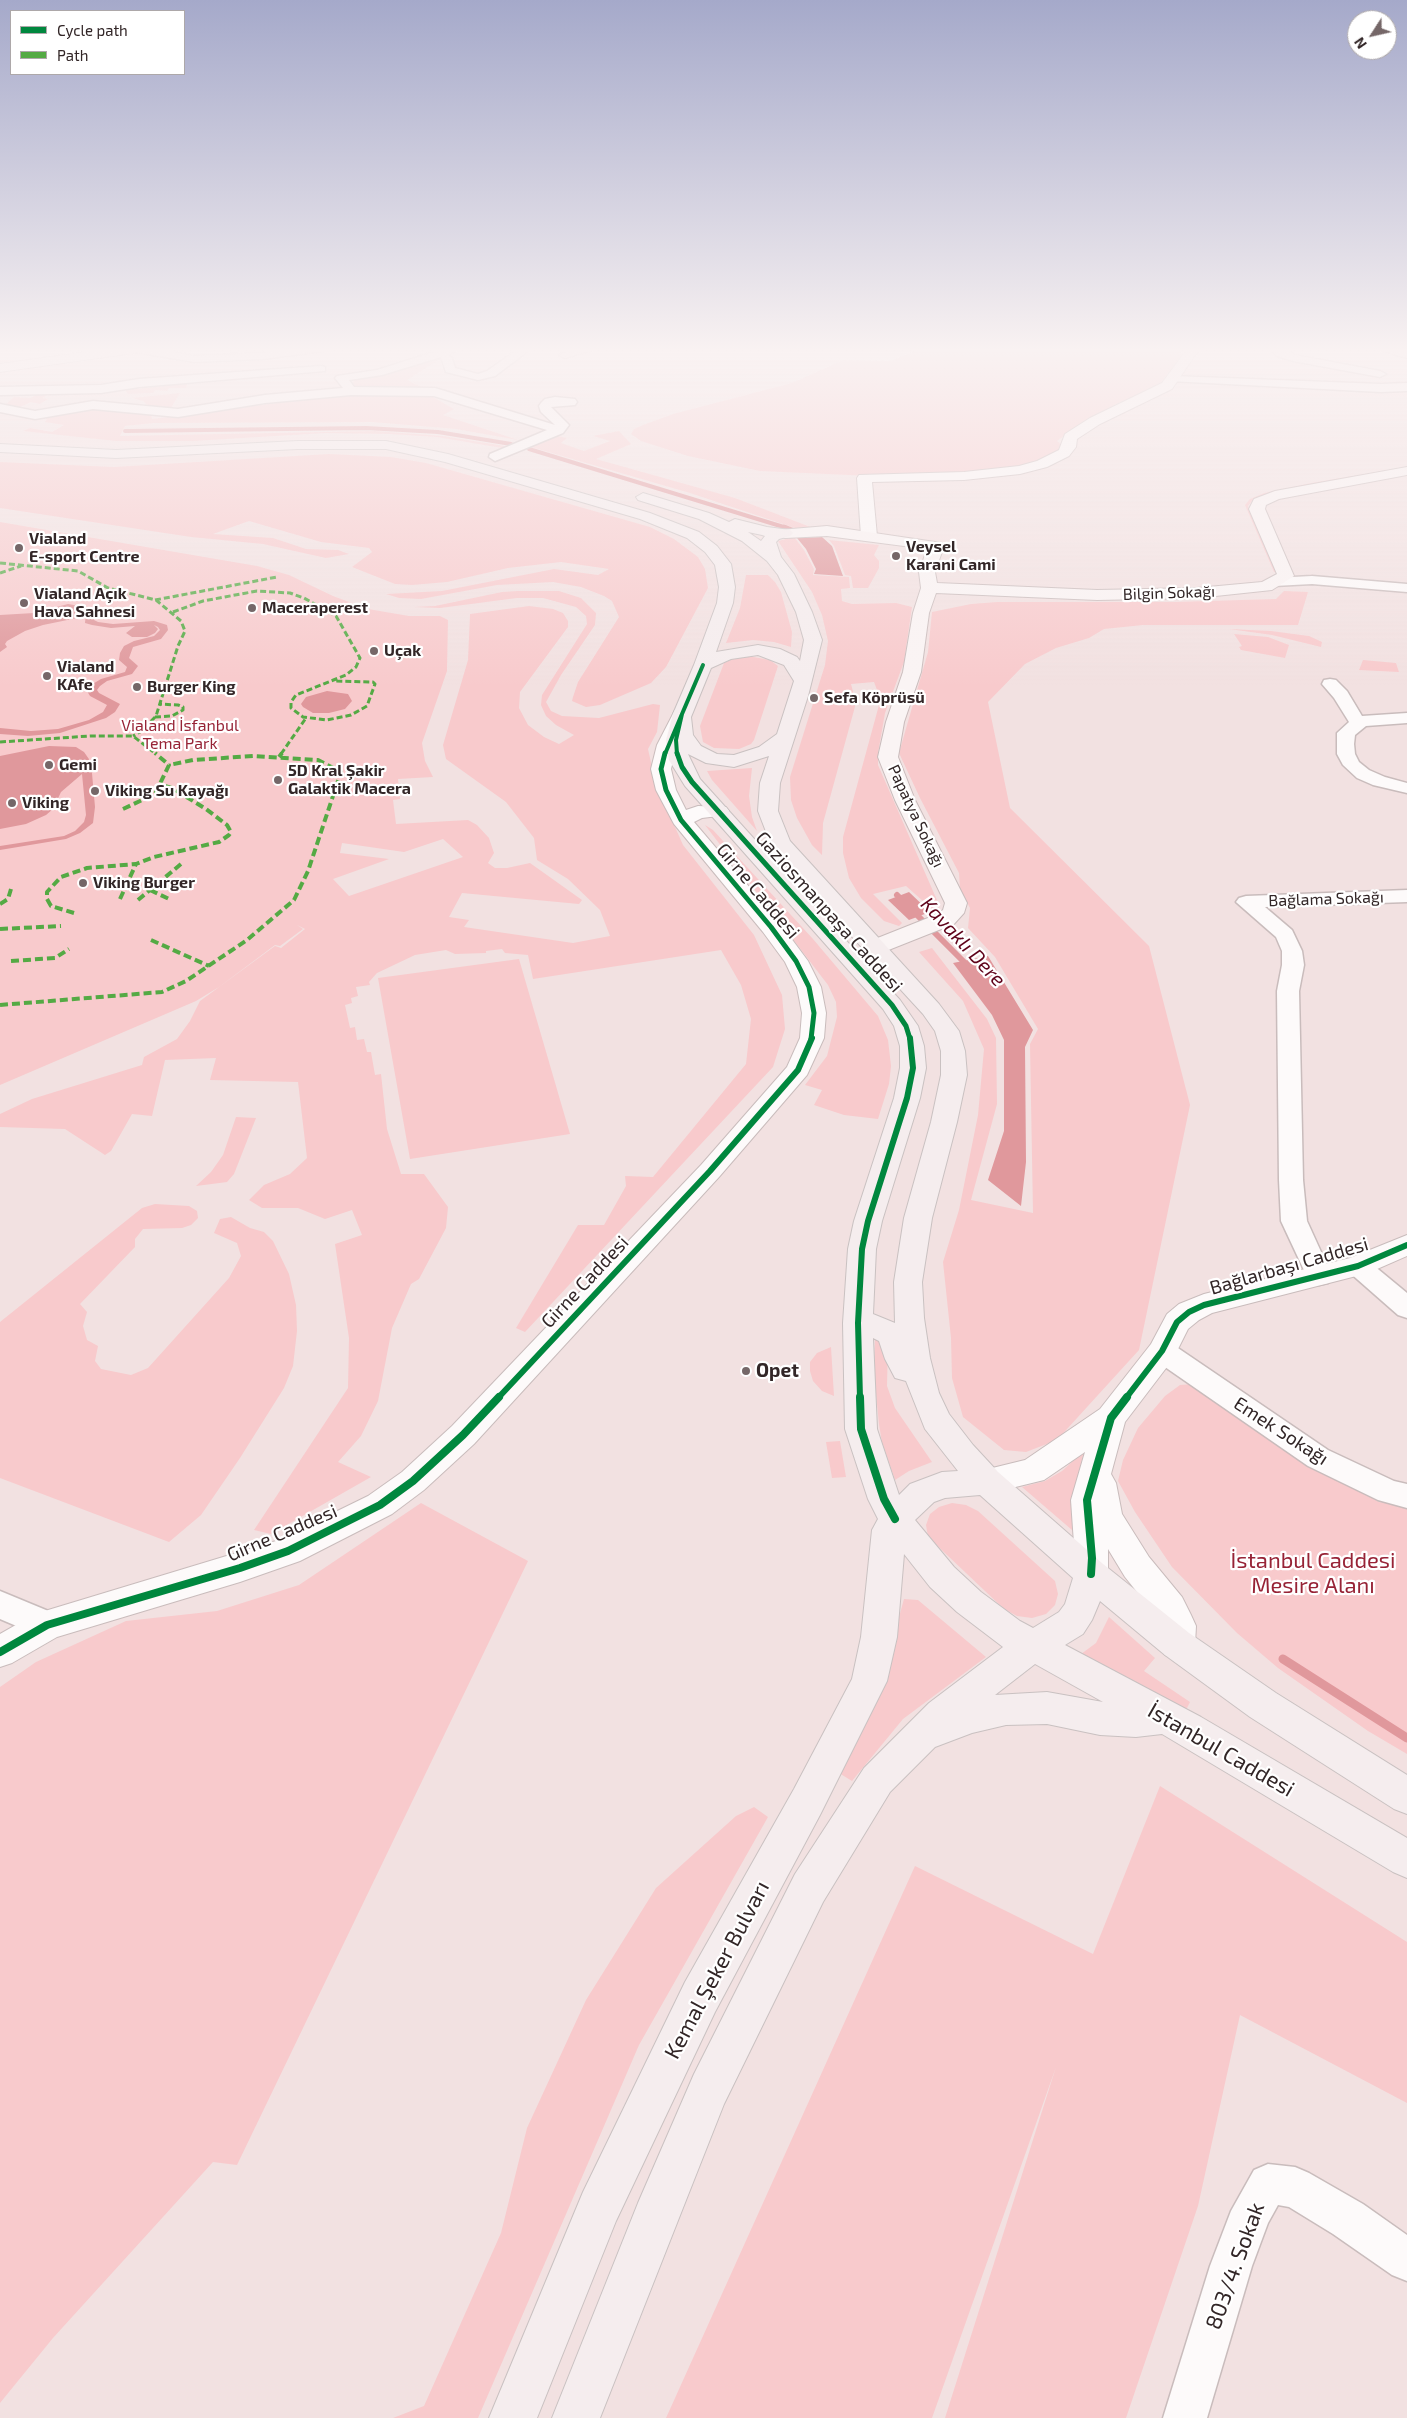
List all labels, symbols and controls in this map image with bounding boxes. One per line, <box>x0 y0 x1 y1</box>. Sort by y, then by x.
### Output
legend <box>10 10 185 75</box>
north arrow <box>1347 10 1397 60</box>
text: Cycle path <box>57 21 128 39</box>
text: N <box>1350 34 1370 52</box>
text: Path <box>57 46 88 64</box>
place label: Vialand E-sport Centre <box>29 529 140 567</box>
place label: Veysel Karani Cami <box>906 537 996 575</box>
marker: Vialand E-sport Centre <box>13 542 25 554</box>
marker: Veysel Karani Cami <box>890 550 902 562</box>
street label: Bilgin Sokağı <box>1123 582 1215 604</box>
place label: Vialand Açık Hava Sahnesi <box>34 584 135 622</box>
marker: Vialand Açık Hava Sahnesi <box>18 597 30 609</box>
place label: Maceraperest <box>262 598 368 618</box>
marker: Maceraperest <box>246 602 258 614</box>
place label: Uçak <box>384 641 421 661</box>
marker: Uçak <box>368 645 380 657</box>
place label: Vialand KAfe <box>57 657 114 695</box>
marker: Vialand KAfe <box>41 670 53 682</box>
place label: Burger King <box>147 677 236 697</box>
marker: Burger King <box>131 681 143 693</box>
place label: Sefa Köprüsü <box>824 688 925 708</box>
marker: Sefa Köprüsü <box>808 692 820 704</box>
park label: Vialand İsfanbul Tema Park <box>121 716 239 754</box>
place label: Gemi <box>59 755 97 775</box>
marker: Gemi <box>43 759 55 771</box>
place label: 5D Kral Şakir Galaktik Macera <box>288 761 411 799</box>
street label: Papatya Sokağı <box>884 762 948 870</box>
marker: 5D Kral Şakir Galaktik Macera <box>272 774 284 786</box>
place label: Viking Su Kayağı <box>105 781 229 801</box>
marker: Viking Su Kayağı <box>89 785 101 797</box>
place label: Viking <box>22 793 69 813</box>
marker: Viking <box>6 797 18 809</box>
street label: Gaziosmanpaşa Caddesi <box>751 827 907 997</box>
street label: Girne Caddesi <box>712 839 804 943</box>
place label: Viking Burger <box>93 873 195 893</box>
marker: Viking Burger <box>77 877 89 889</box>
street label: Bağlama Sokağı <box>1268 887 1384 911</box>
water label: Kavaklı Dere <box>916 892 1010 992</box>
street label: Girne Caddesi <box>537 1231 633 1333</box>
street label: Bağlarbaşı Caddesi <box>1207 1232 1371 1300</box>
place label: Opet <box>756 1360 799 1382</box>
marker: Opet <box>740 1365 752 1377</box>
street label: Emek Sokağı <box>1229 1392 1333 1470</box>
street label: Girne Caddesi <box>224 1500 340 1566</box>
park label: İstanbul Caddesi Mesire Alanı <box>1231 1548 1395 1600</box>
street label: İstanbul Caddesi <box>1143 1697 1299 1803</box>
street label: Kemal Şeker Bulvarı <box>659 1876 775 2064</box>
street label: 803/4. Sokak <box>1200 2199 1270 2333</box>

